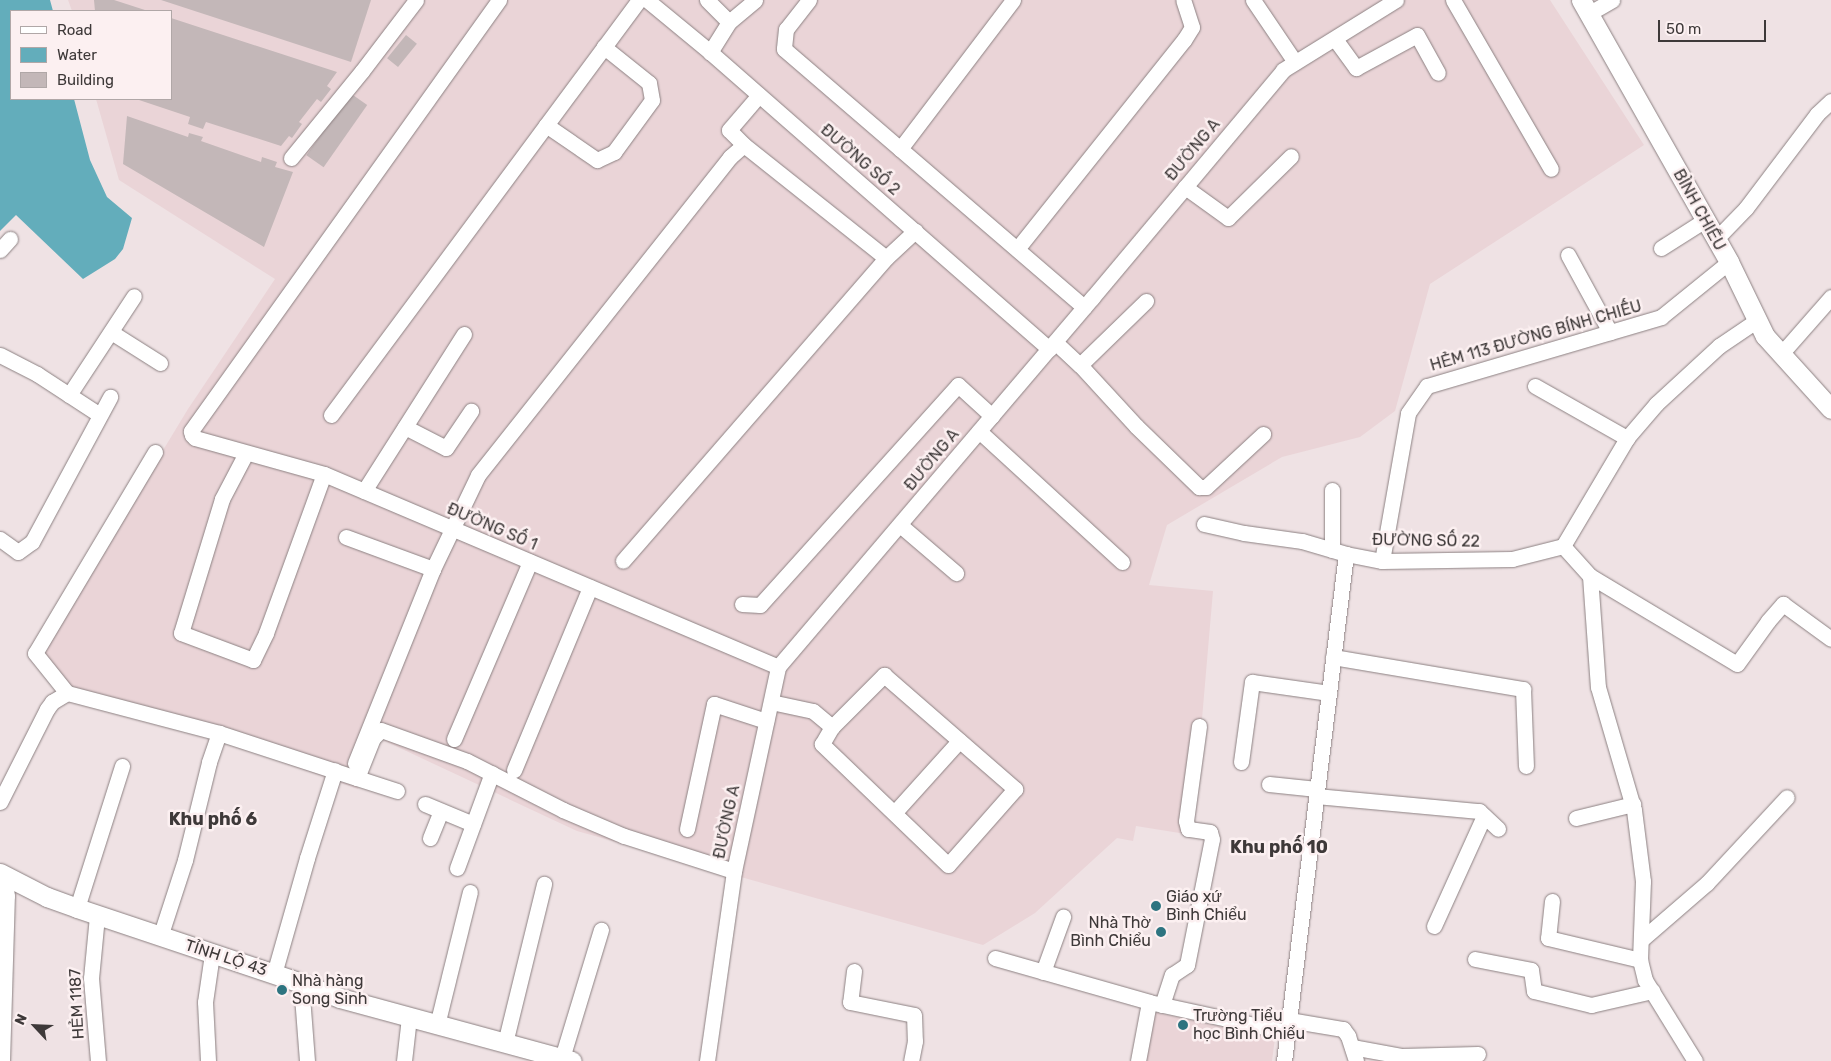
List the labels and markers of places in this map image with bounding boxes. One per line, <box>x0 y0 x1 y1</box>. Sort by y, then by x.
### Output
place label: Giáo xứ Bình Chiểu <box>1166 887 1247 925</box>
marker: Giáo xứ Bình Chiểu <box>1150 900 1162 912</box>
place label: Nhà Thờ Bình Chiểu <box>1070 913 1151 951</box>
marker: Nhà Thờ Bình Chiểu <box>1155 926 1167 938</box>
place label: Nhà hàng Song Sinh <box>292 971 368 1009</box>
marker: Nhà hàng Song Sinh <box>276 984 288 996</box>
place label: Trường Tiểu học Bình Chiểu <box>1193 1006 1305 1044</box>
marker: Trường Tiểu học Bình Chiểu <box>1177 1019 1189 1031</box>

